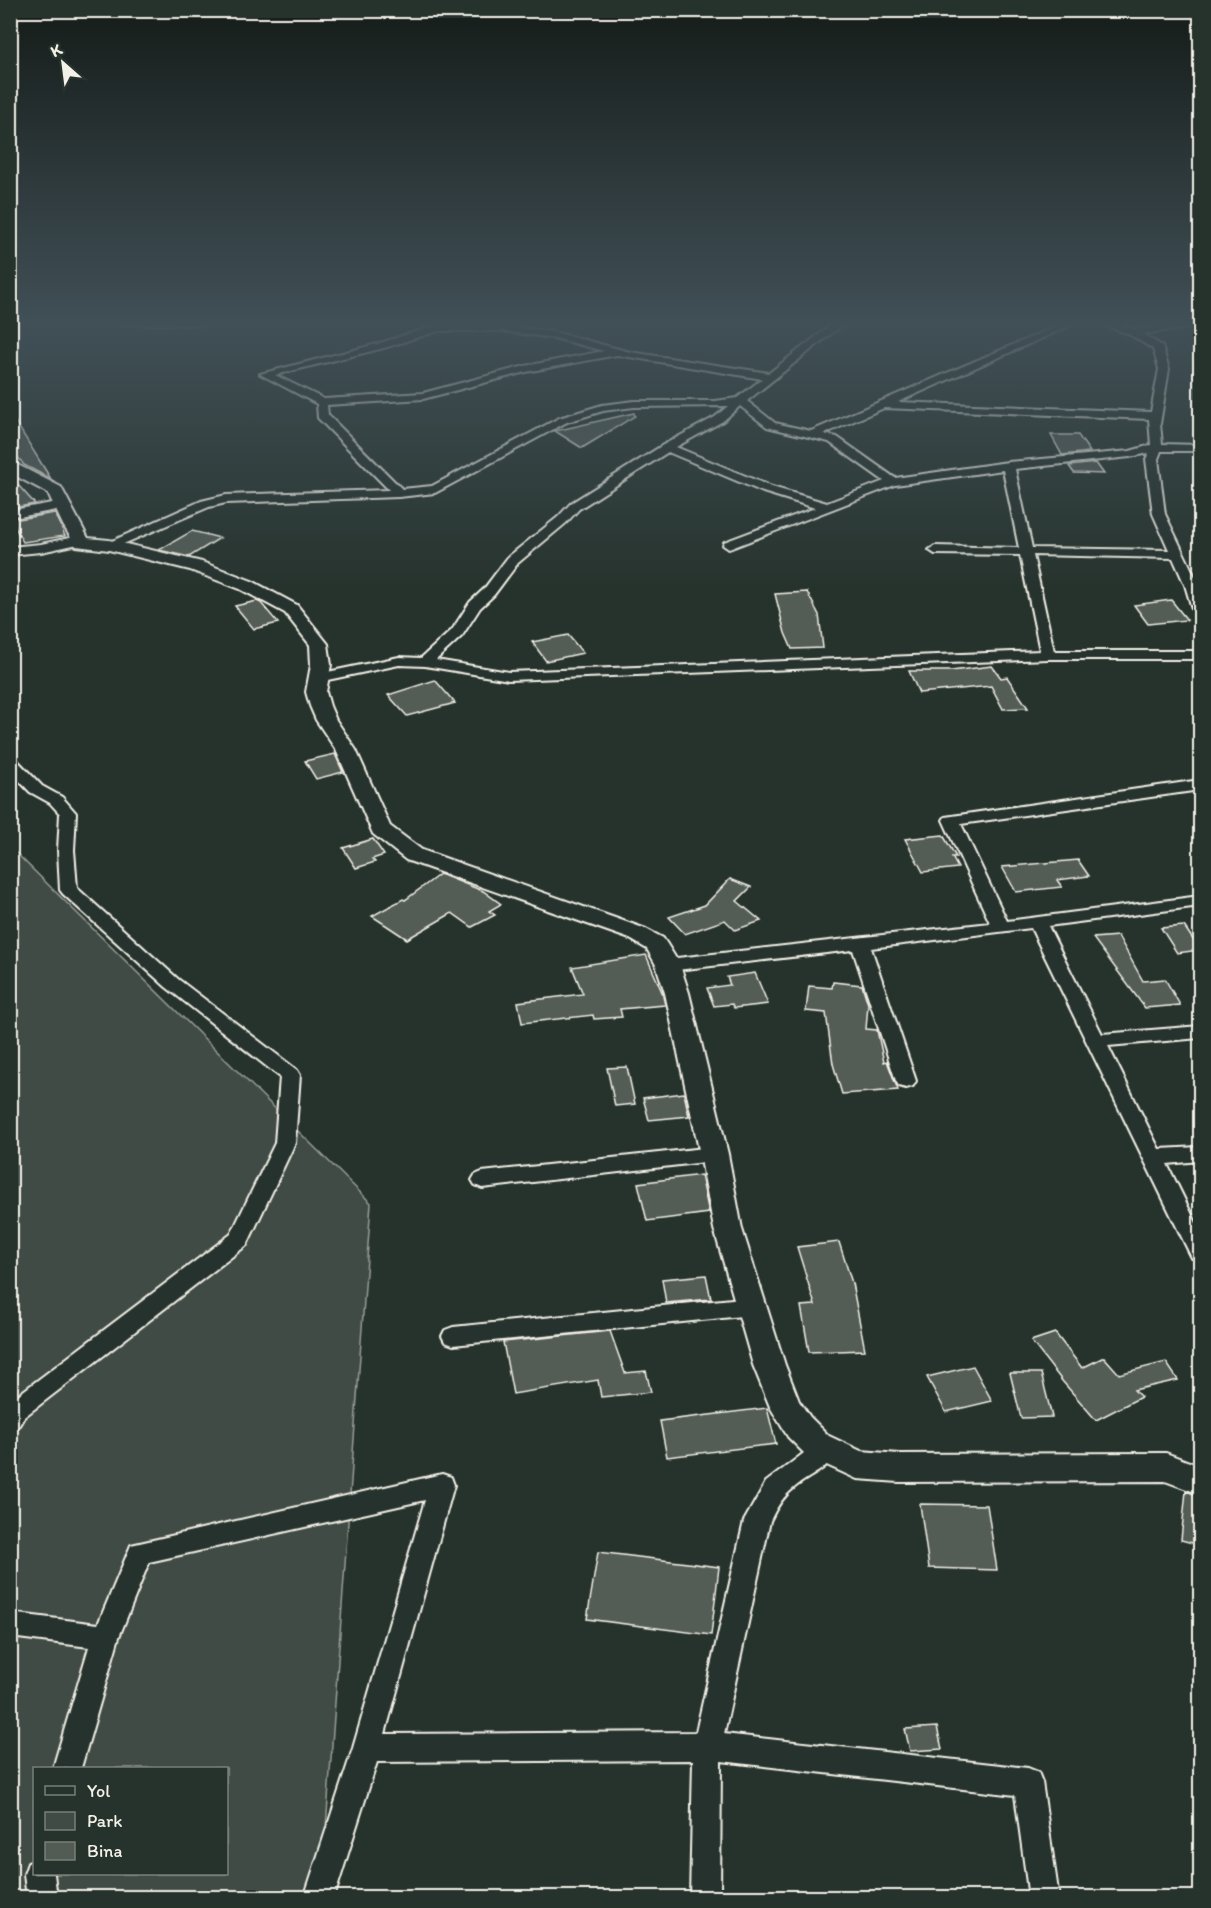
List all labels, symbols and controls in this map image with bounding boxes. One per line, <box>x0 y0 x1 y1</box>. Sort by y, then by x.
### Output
north arrow <box>33 33 93 93</box>
text: K <box>47 39 66 61</box>
legend <box>33 1767 228 1875</box>
text: Yol <box>87 1780 110 1802</box>
text: Park <box>87 1810 122 1832</box>
text: Bina <box>87 1840 122 1862</box>

